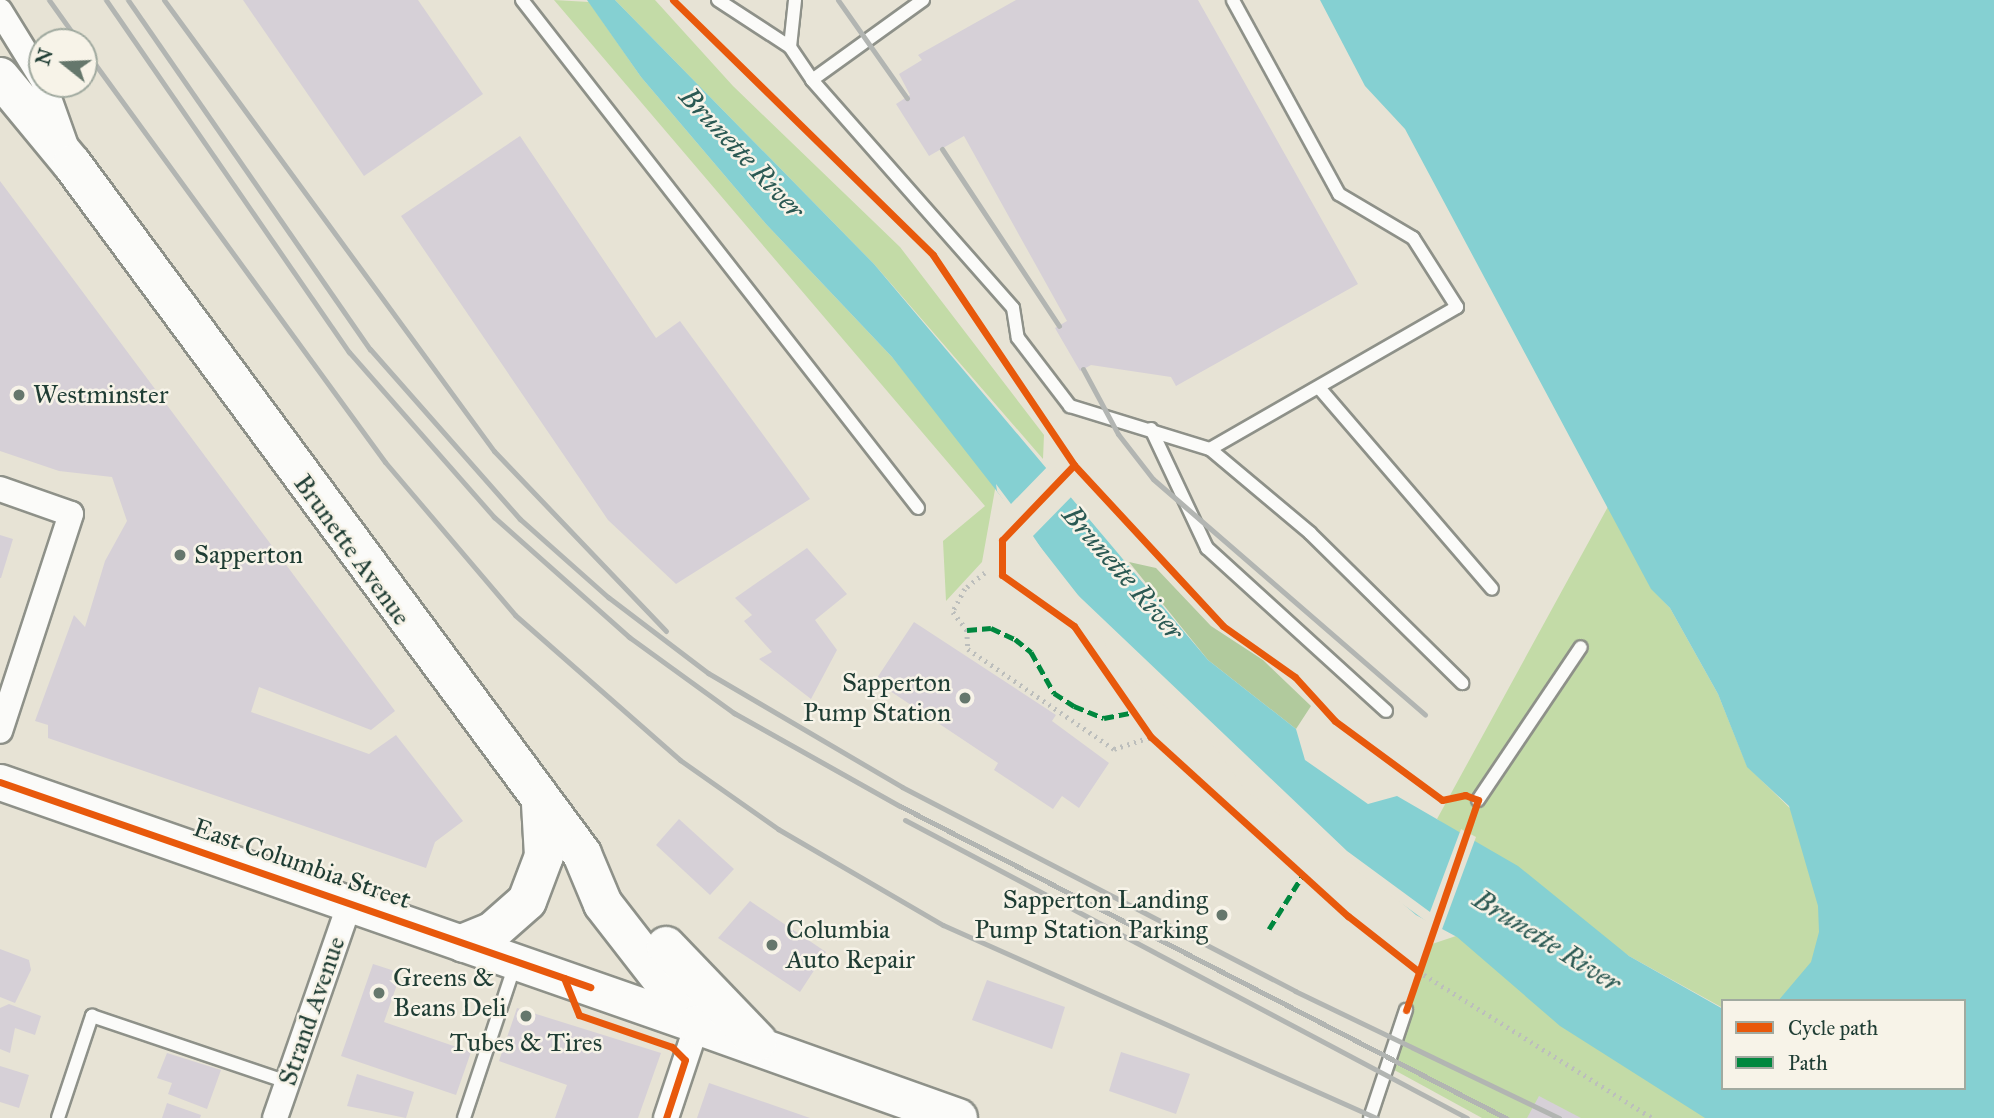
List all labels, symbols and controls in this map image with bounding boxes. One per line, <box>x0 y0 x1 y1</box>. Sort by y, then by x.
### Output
north arrow <box>28 28 98 98</box>
text: N <box>31 46 58 68</box>
water label: Brunette River <box>673 80 811 226</box>
place label: Westminster <box>33 379 168 411</box>
marker: Westminster <box>11 387 27 403</box>
street label: Brunette Avenue <box>287 469 417 631</box>
water label: Brunette River <box>1055 499 1191 647</box>
place label: Sapperton <box>194 539 303 571</box>
marker: Sapperton <box>172 547 188 563</box>
place label: Sapperton Pump Station <box>803 667 951 728</box>
marker: Sapperton Pump Station <box>957 690 973 706</box>
street label: East Columbia Street <box>189 812 415 916</box>
water label: Brunette River <box>1467 882 1627 1000</box>
place label: Sapperton Landing Pump Station Parking <box>974 884 1208 946</box>
marker: Sapperton Landing Pump Station Parking <box>1214 907 1230 923</box>
place label: Columbia Auto Repair <box>786 914 915 976</box>
street label: Strand Avenue <box>272 932 352 1090</box>
marker: Columbia Auto Repair <box>764 937 780 953</box>
place label: Greens & Beans Deli <box>393 962 507 1024</box>
marker: Greens & Beans Deli <box>371 985 387 1001</box>
legend <box>1721 999 1966 1090</box>
marker: Tubes & Tires <box>518 1008 534 1024</box>
text: Cycle path <box>1788 1015 1878 1041</box>
place label: Tubes & Tires <box>450 1027 602 1059</box>
text: Path <box>1788 1050 1828 1076</box>

